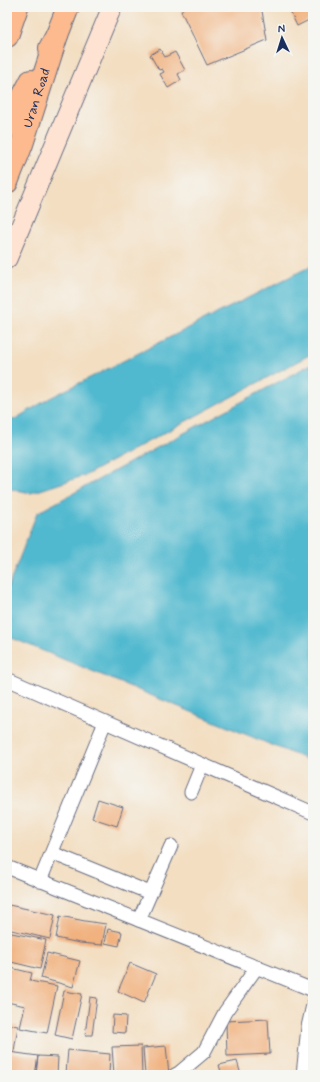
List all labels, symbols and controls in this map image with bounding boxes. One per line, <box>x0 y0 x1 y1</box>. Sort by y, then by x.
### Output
north arrow <box>262 18 302 58</box>
text: N <box>277 22 286 36</box>
street label: Uran Road <box>19 66 55 130</box>

